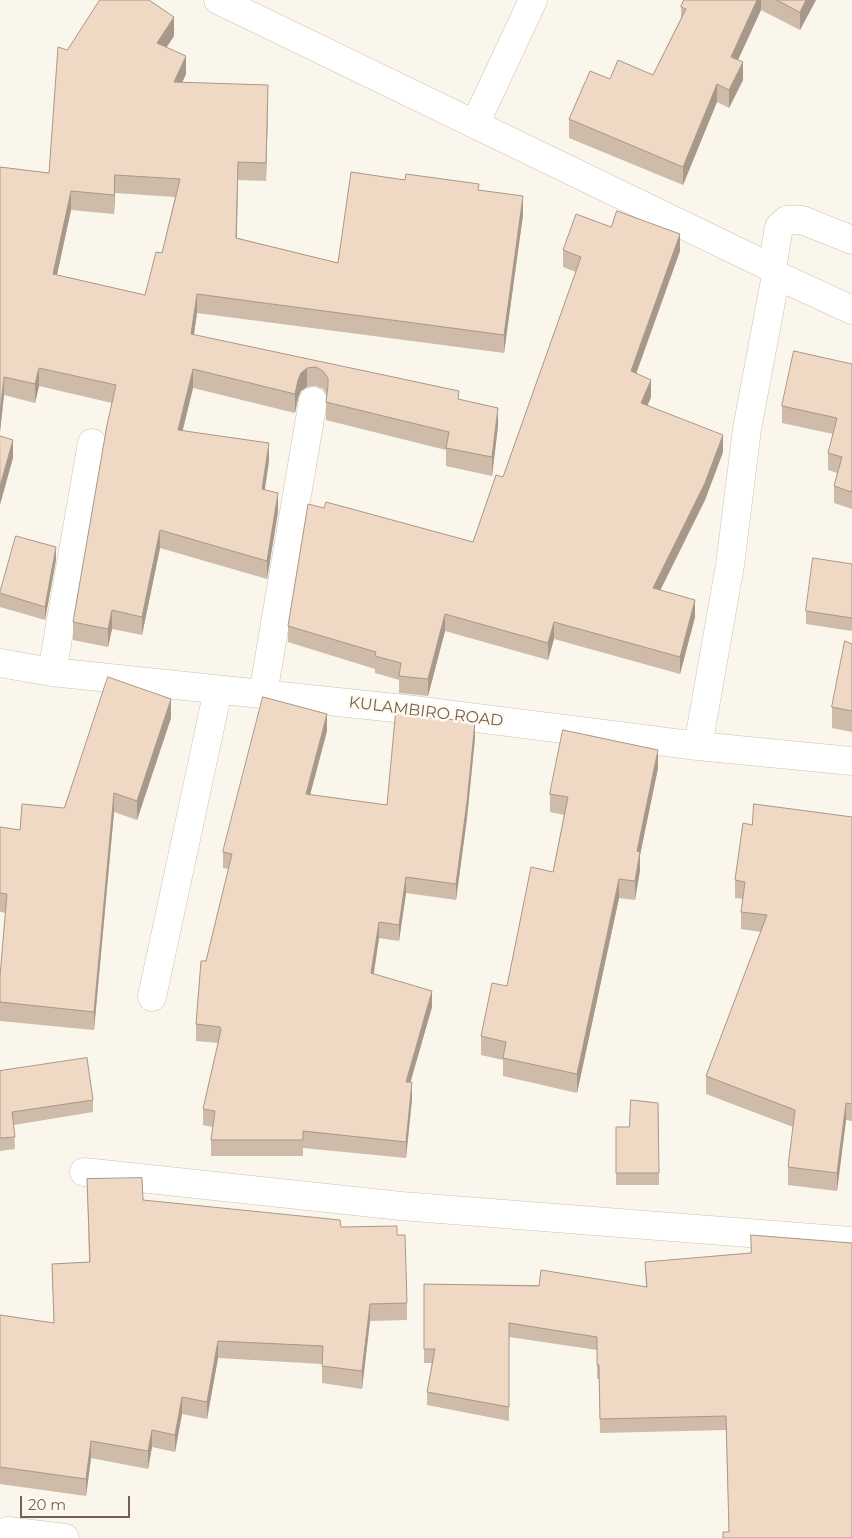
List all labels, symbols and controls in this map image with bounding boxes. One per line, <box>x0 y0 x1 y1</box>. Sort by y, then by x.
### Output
street label: KULAMBIRO ROAD <box>348 693 504 731</box>
scale bar <box>22 1486 132 1518</box>
text: 20 m <box>28 1495 66 1514</box>

